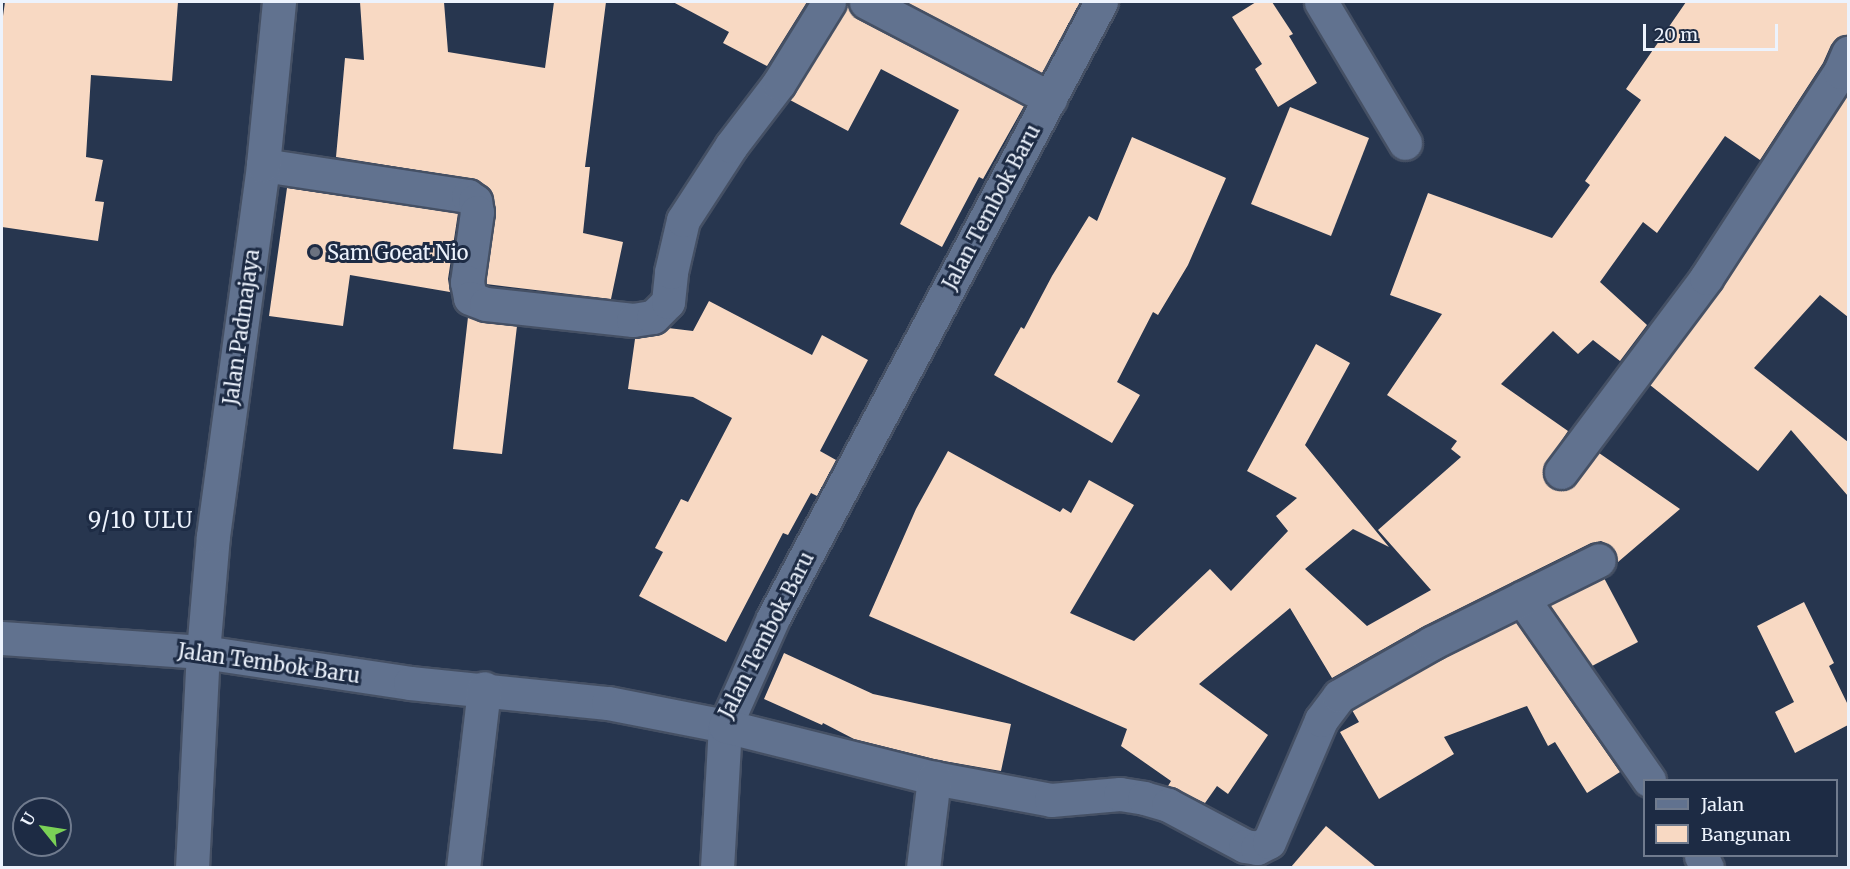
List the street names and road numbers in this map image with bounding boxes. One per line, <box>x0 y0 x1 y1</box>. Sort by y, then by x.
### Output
street label: Jalan Tembok Baru <box>937 120 1045 294</box>
street label: Jalan Padmajaya <box>218 248 264 406</box>
street label: Jalan Tembok Baru <box>714 548 818 722</box>
street label: Jalan Tembok Baru <box>176 638 362 688</box>

